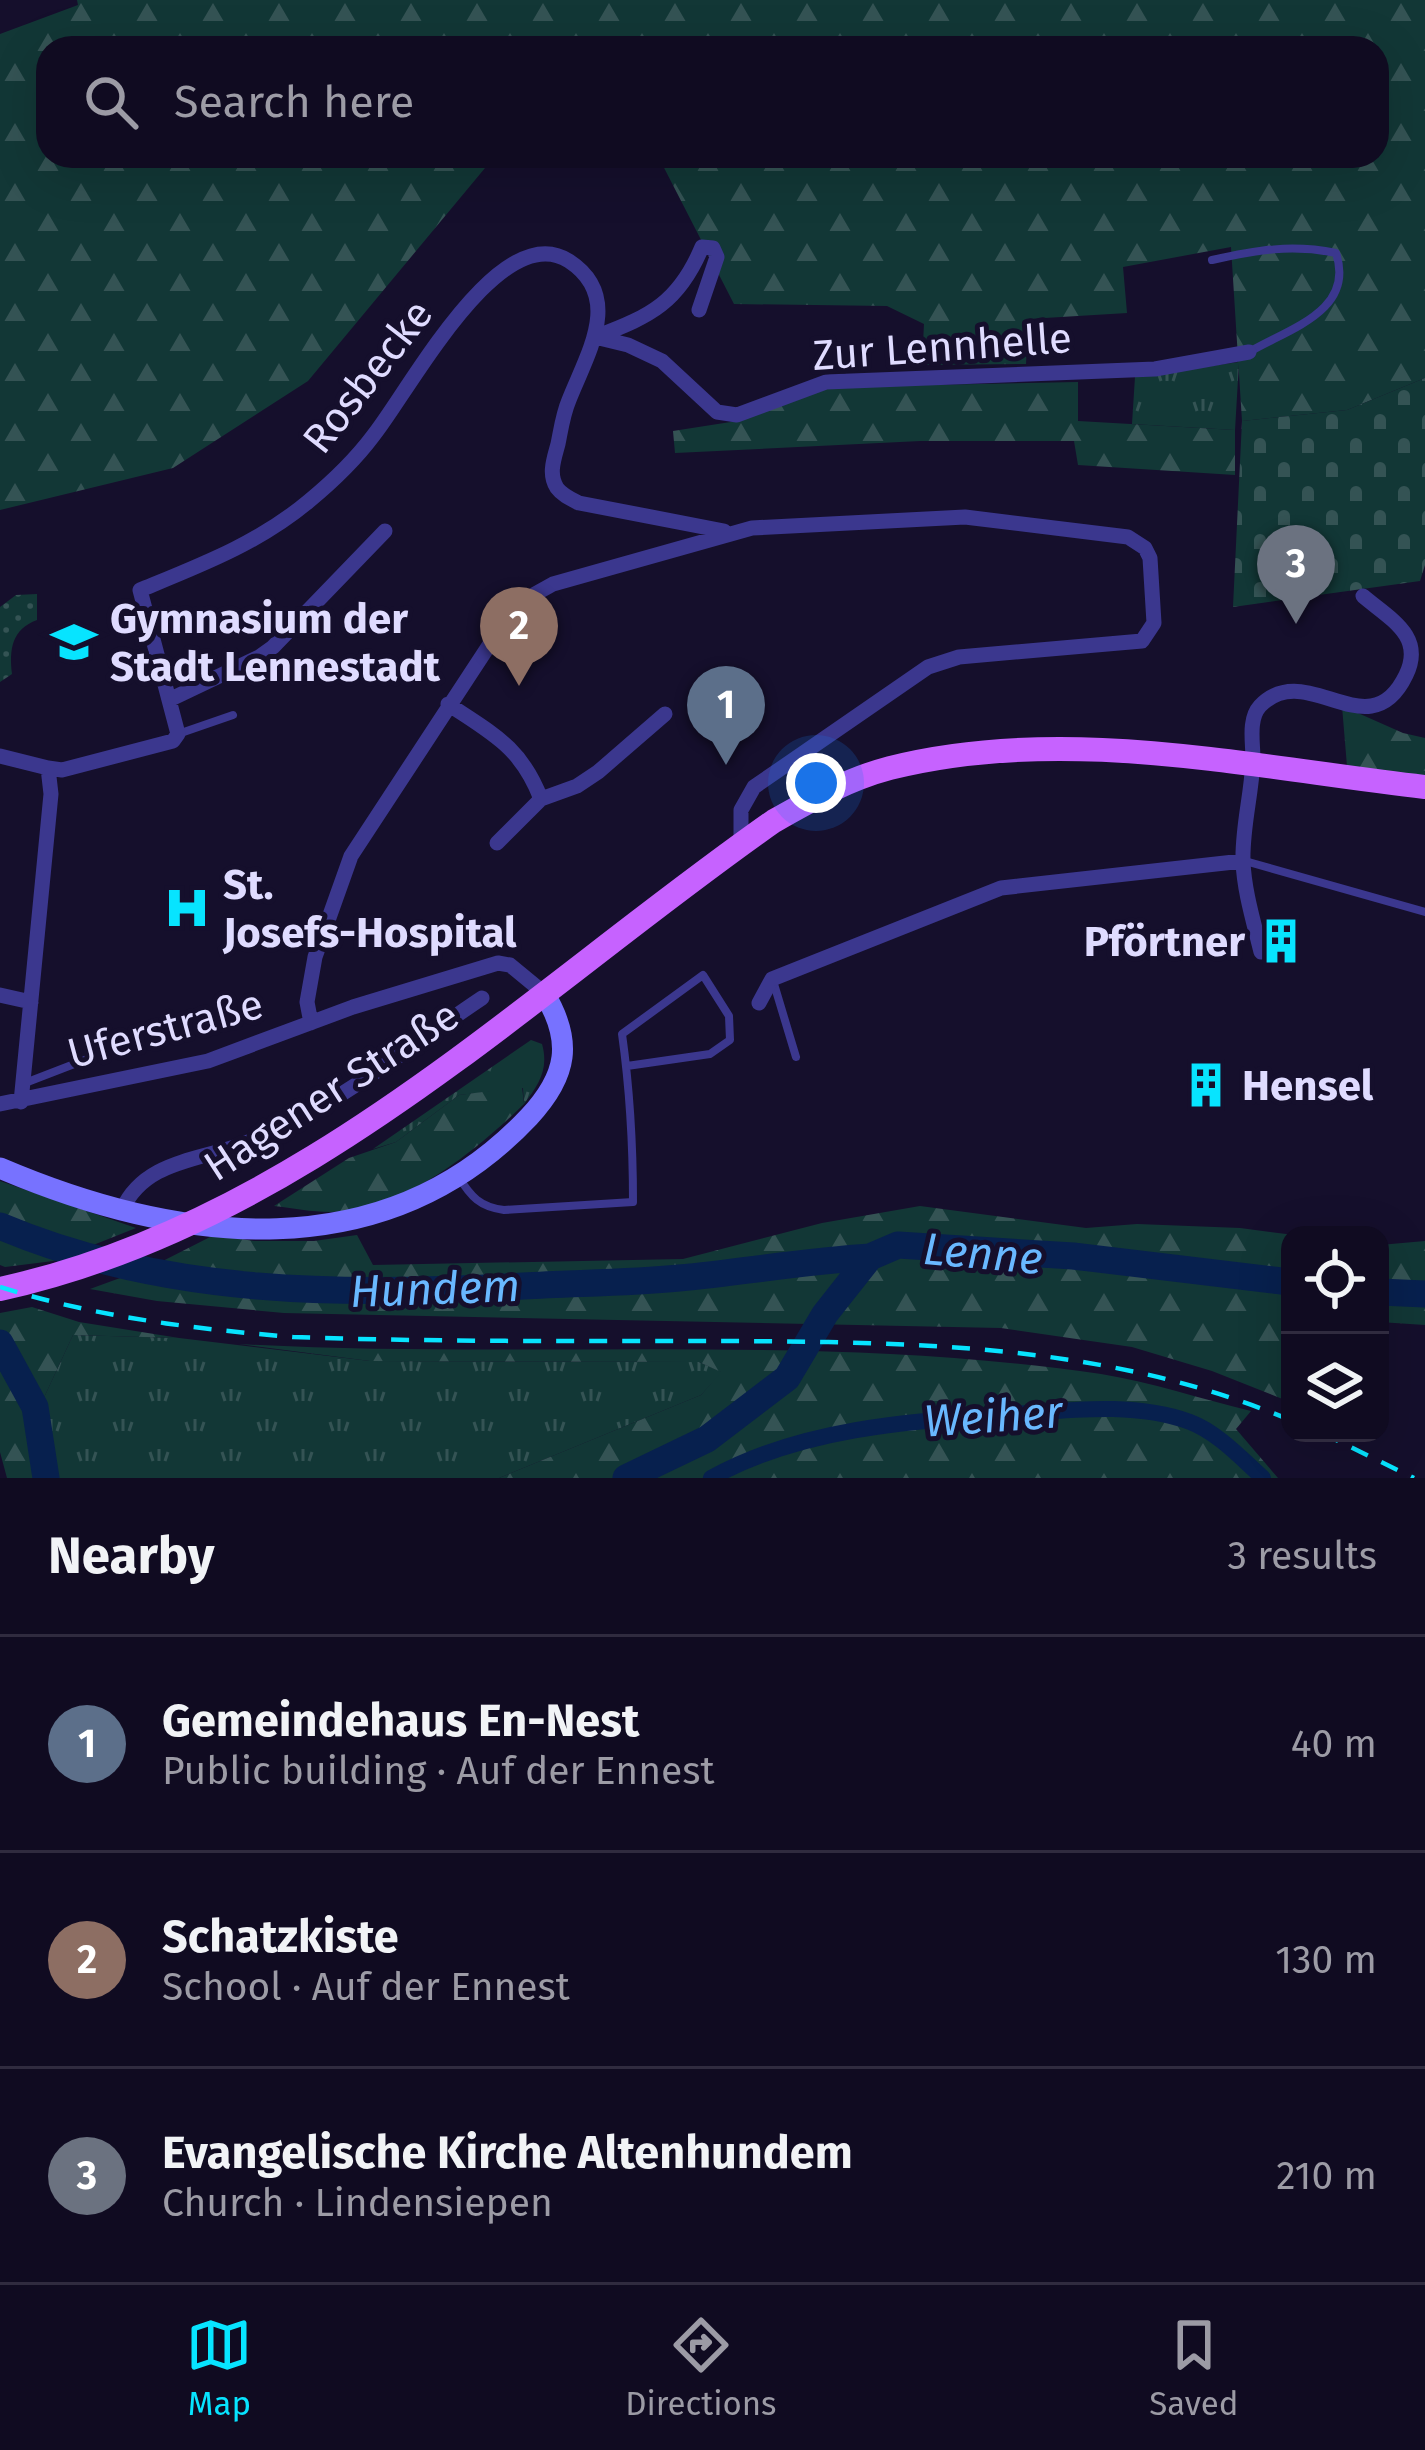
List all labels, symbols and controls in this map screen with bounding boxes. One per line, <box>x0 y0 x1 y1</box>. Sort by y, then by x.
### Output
search box <box>36 36 1389 168</box>
icon: search <box>78 69 144 135</box>
text: Search here <box>174 75 414 129</box>
street label: Rosbecke <box>292 290 443 463</box>
street label: Zur Lennhelle <box>811 313 1073 381</box>
pin: 3 <box>1257 525 1335 624</box>
pin: 2 <box>480 587 558 686</box>
place label: Gymnasium der Stadt Lennestadt <box>110 594 441 692</box>
school or university icon: Gymnasium der Stadt Lennestadt <box>49 617 99 667</box>
pin: 1 <box>687 666 765 765</box>
your location <box>786 753 846 813</box>
place label: St. Josefs-Hospital <box>222 860 517 958</box>
hospital icon: St. Josefs-Hospital <box>162 883 212 933</box>
building icon: Pförtner <box>1256 916 1306 966</box>
place label: Pförtner <box>1084 917 1245 967</box>
street label: Uferstraße <box>62 979 268 1079</box>
street label: Hagener Straße <box>195 990 468 1192</box>
building icon: Hensel <box>1181 1060 1231 1110</box>
place label: Hensel <box>1242 1061 1374 1111</box>
water label: Lenne <box>921 1222 1045 1286</box>
map controls <box>1281 1226 1389 1442</box>
button: locate <box>1281 1226 1389 1334</box>
water label: Hundem <box>349 1259 521 1319</box>
button: layers <box>1281 1334 1389 1442</box>
water label: Weiher <box>922 1385 1066 1449</box>
text: Nearby <box>48 1525 214 1587</box>
text: 3 results <box>1227 1533 1377 1579</box>
text: Gemeindehaus En-Nest <box>162 1694 639 1748</box>
text: 1 <box>78 1721 96 1767</box>
text: 40 m <box>1291 1721 1377 1767</box>
text: Public building · Auf der Ennest <box>162 1748 715 1794</box>
text: Schatzkiste <box>162 1910 399 1964</box>
text: 2 <box>77 1937 97 1983</box>
text: 130 m <box>1275 1937 1377 1983</box>
text: School · Auf der Ennest <box>162 1964 570 2010</box>
text: Evangelische Kirche Altenhundem <box>162 2126 853 2180</box>
text: 3 <box>77 2153 97 2199</box>
text: 210 m <box>1276 2153 1377 2199</box>
text: Church · Lindensiepen <box>162 2180 553 2226</box>
tab: Map <box>186 2312 252 2424</box>
tab: Directions <box>625 2312 777 2424</box>
tab: Saved <box>1149 2312 1239 2424</box>

